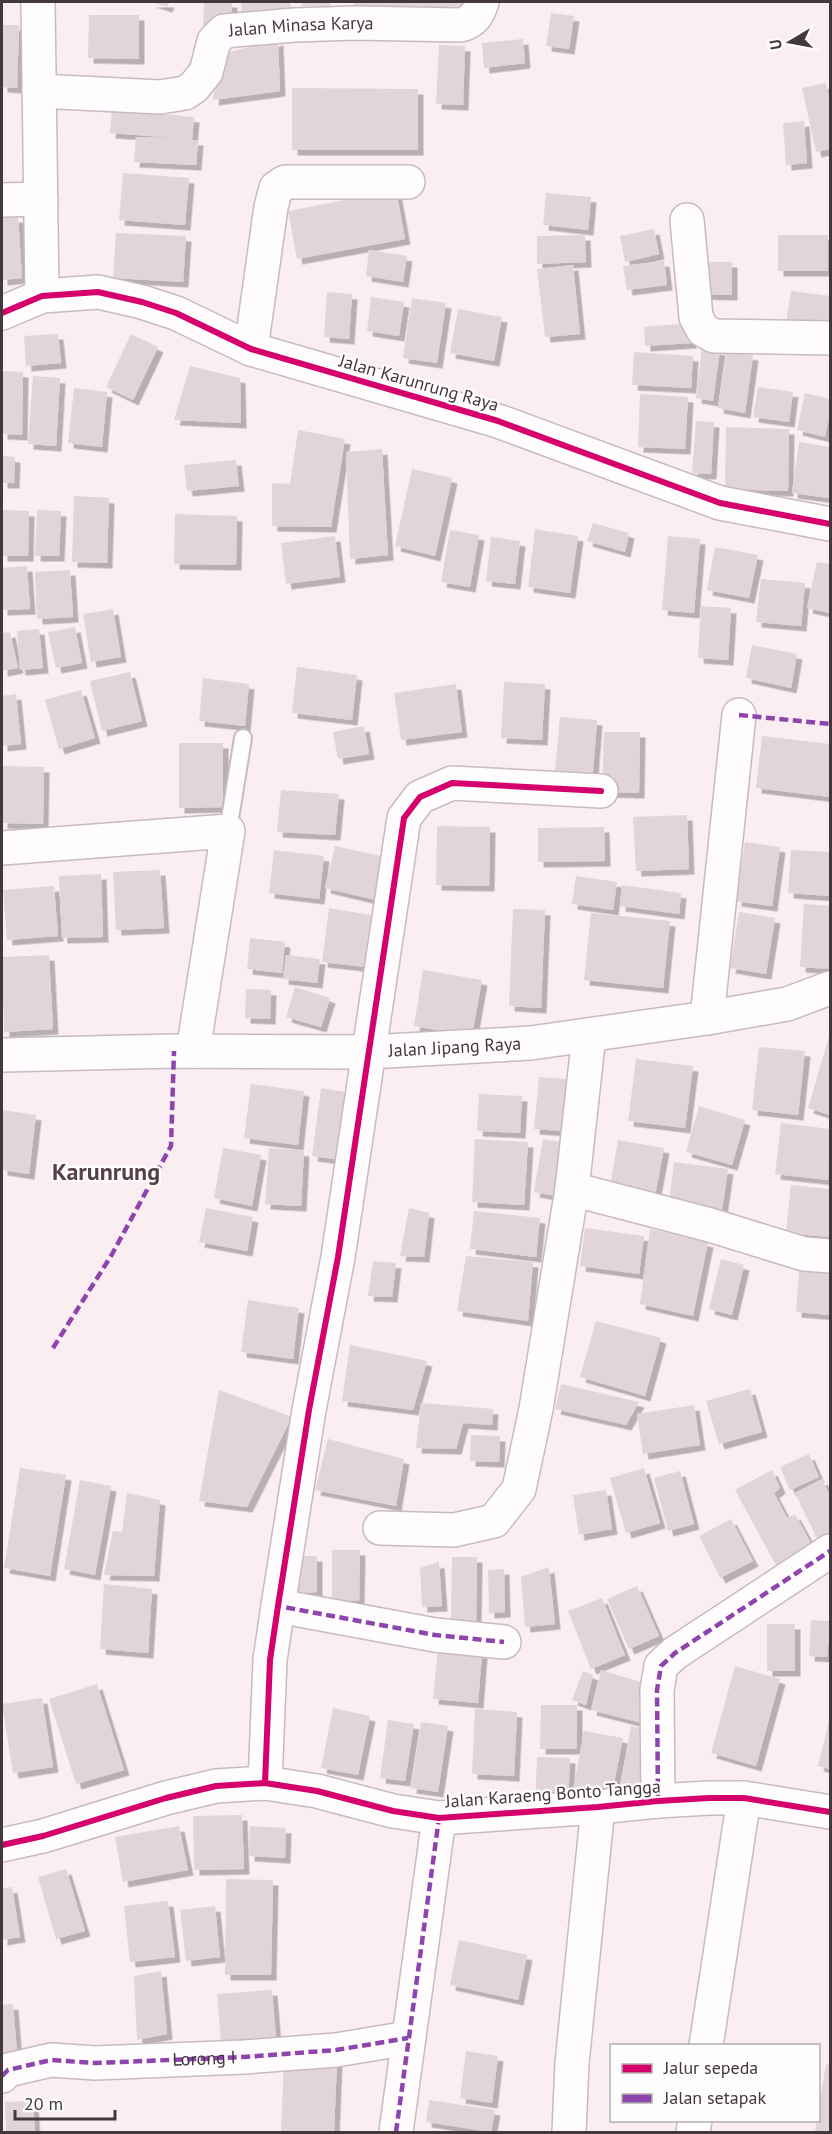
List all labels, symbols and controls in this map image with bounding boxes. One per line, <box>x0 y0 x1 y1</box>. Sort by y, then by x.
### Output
street label: Jalan Minasa Karya <box>227 11 374 42</box>
north arrow <box>760 12 820 72</box>
text: U <box>765 38 786 51</box>
street label: Jalan Karunrung Raya <box>336 348 502 416</box>
street label: Jalan Jipang Raya <box>387 1032 522 1062</box>
district label: Karunrung <box>52 1156 160 1187</box>
street label: Jalan Karaeng Bonto Tangga <box>443 1775 661 1813</box>
legend <box>610 2044 820 2122</box>
street label: Lorong I <box>172 2045 236 2071</box>
text: Jalur sepeda <box>663 2056 758 2079</box>
scale bar <box>15 2083 116 2121</box>
text: Jalan setapak <box>663 2086 766 2109</box>
text: 20 m <box>24 2092 63 2115</box>

